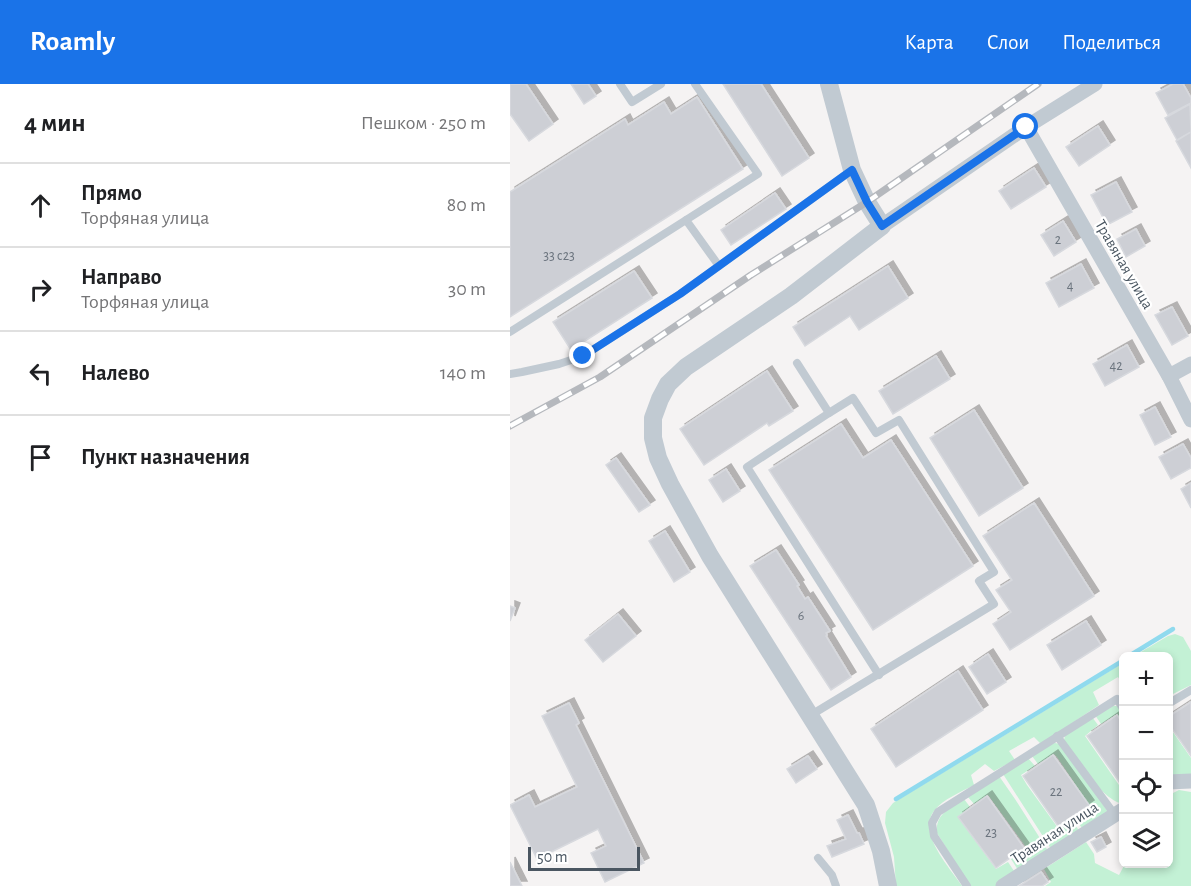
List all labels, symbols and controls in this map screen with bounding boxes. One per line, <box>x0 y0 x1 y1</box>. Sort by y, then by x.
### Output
text: Roamly <box>30 28 115 56</box>
text: Карта <box>904 32 954 53</box>
text: Слои <box>987 32 1029 53</box>
text: Поделиться <box>1062 32 1161 53</box>
text: 4 мин <box>24 110 86 136</box>
text: Пешком · 250 m <box>361 113 486 133</box>
route start <box>1012 113 1038 139</box>
text: Прямо <box>81 182 142 204</box>
icon: ahead <box>24 189 57 222</box>
text: 80 m <box>447 195 486 215</box>
text: Торфяная улица <box>81 208 210 228</box>
street label: Травяная улица <box>1091 217 1156 312</box>
house number: 2 <box>1055 233 1061 247</box>
house number: 33 с23 <box>543 249 575 263</box>
text: Направо <box>81 266 162 288</box>
icon: right <box>24 273 57 306</box>
text: 30 m <box>448 279 486 299</box>
house number: 4 <box>1067 279 1074 293</box>
text: Торфяная улица <box>81 292 210 312</box>
route end <box>569 342 595 368</box>
icon: left <box>24 357 57 390</box>
house number: 42 <box>1109 359 1123 373</box>
text: Налево <box>81 362 150 384</box>
text: 140 m <box>440 363 486 383</box>
icon: arrive <box>24 441 57 474</box>
text: Пункт назначения <box>81 446 250 468</box>
house number: 6 <box>798 609 804 623</box>
map controls <box>1119 652 1173 868</box>
button: + <box>1119 652 1173 706</box>
button: − <box>1119 706 1173 760</box>
button: locate <box>1119 760 1173 814</box>
house number: 22 <box>1050 785 1062 799</box>
street label: Травяная улица <box>1008 799 1101 868</box>
button: layers <box>1119 814 1173 868</box>
house number: 23 <box>985 826 997 840</box>
scale bar <box>528 844 640 872</box>
text: 50 m <box>537 849 568 865</box>

